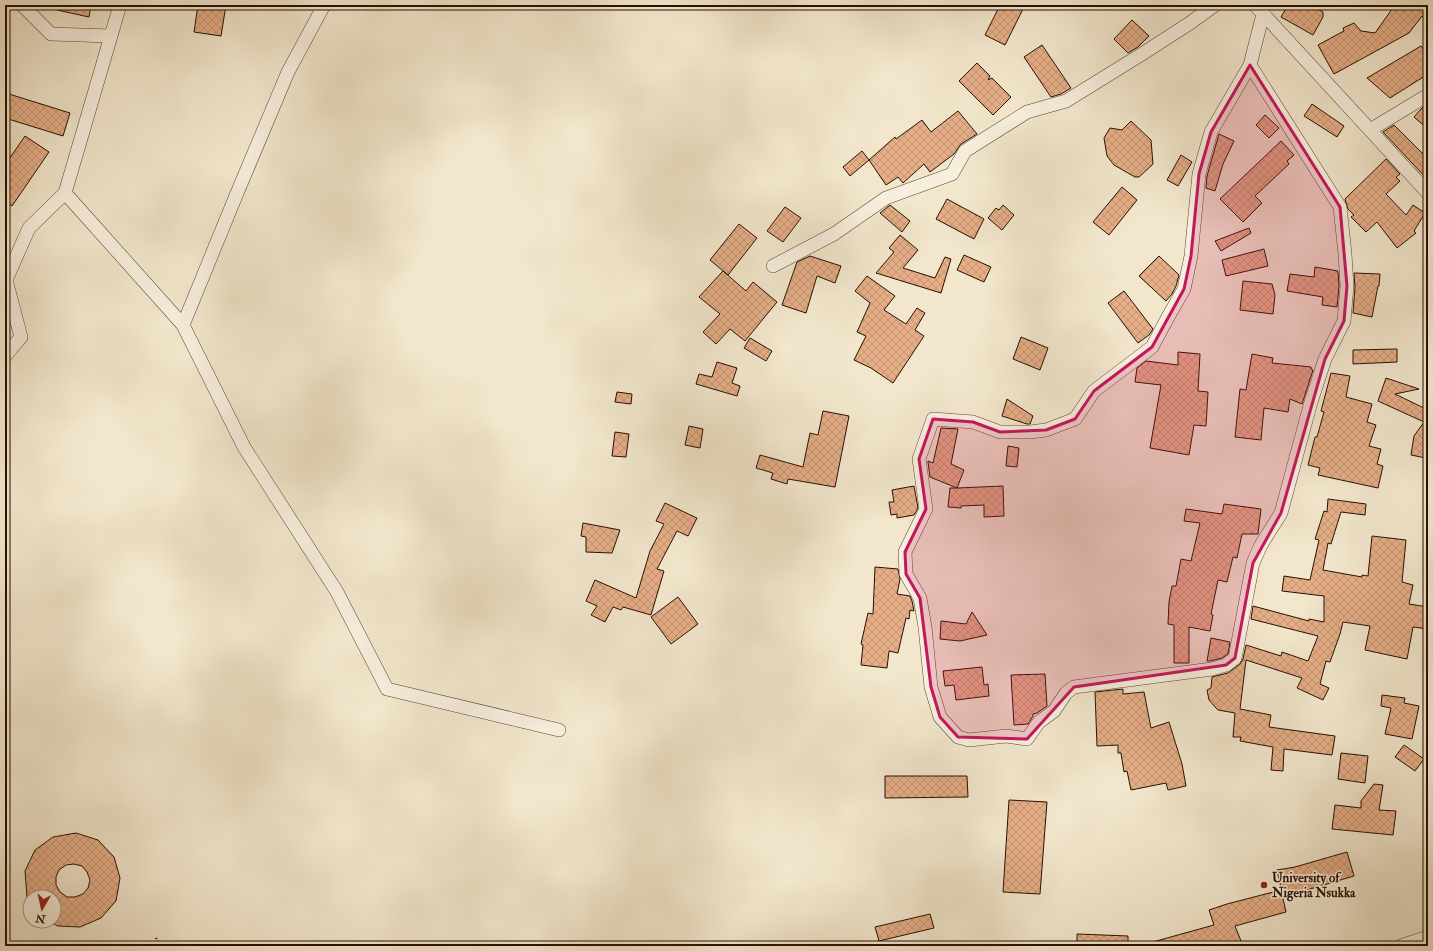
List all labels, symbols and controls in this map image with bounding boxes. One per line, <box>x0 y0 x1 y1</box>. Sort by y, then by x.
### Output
place label: University of Nigeria Nsukka <box>1271 870 1356 902</box>
marker: University of Nigeria Nsukka <box>1259 880 1269 890</box>
north arrow <box>22 889 62 929</box>
text: N <box>34 911 47 926</box>

